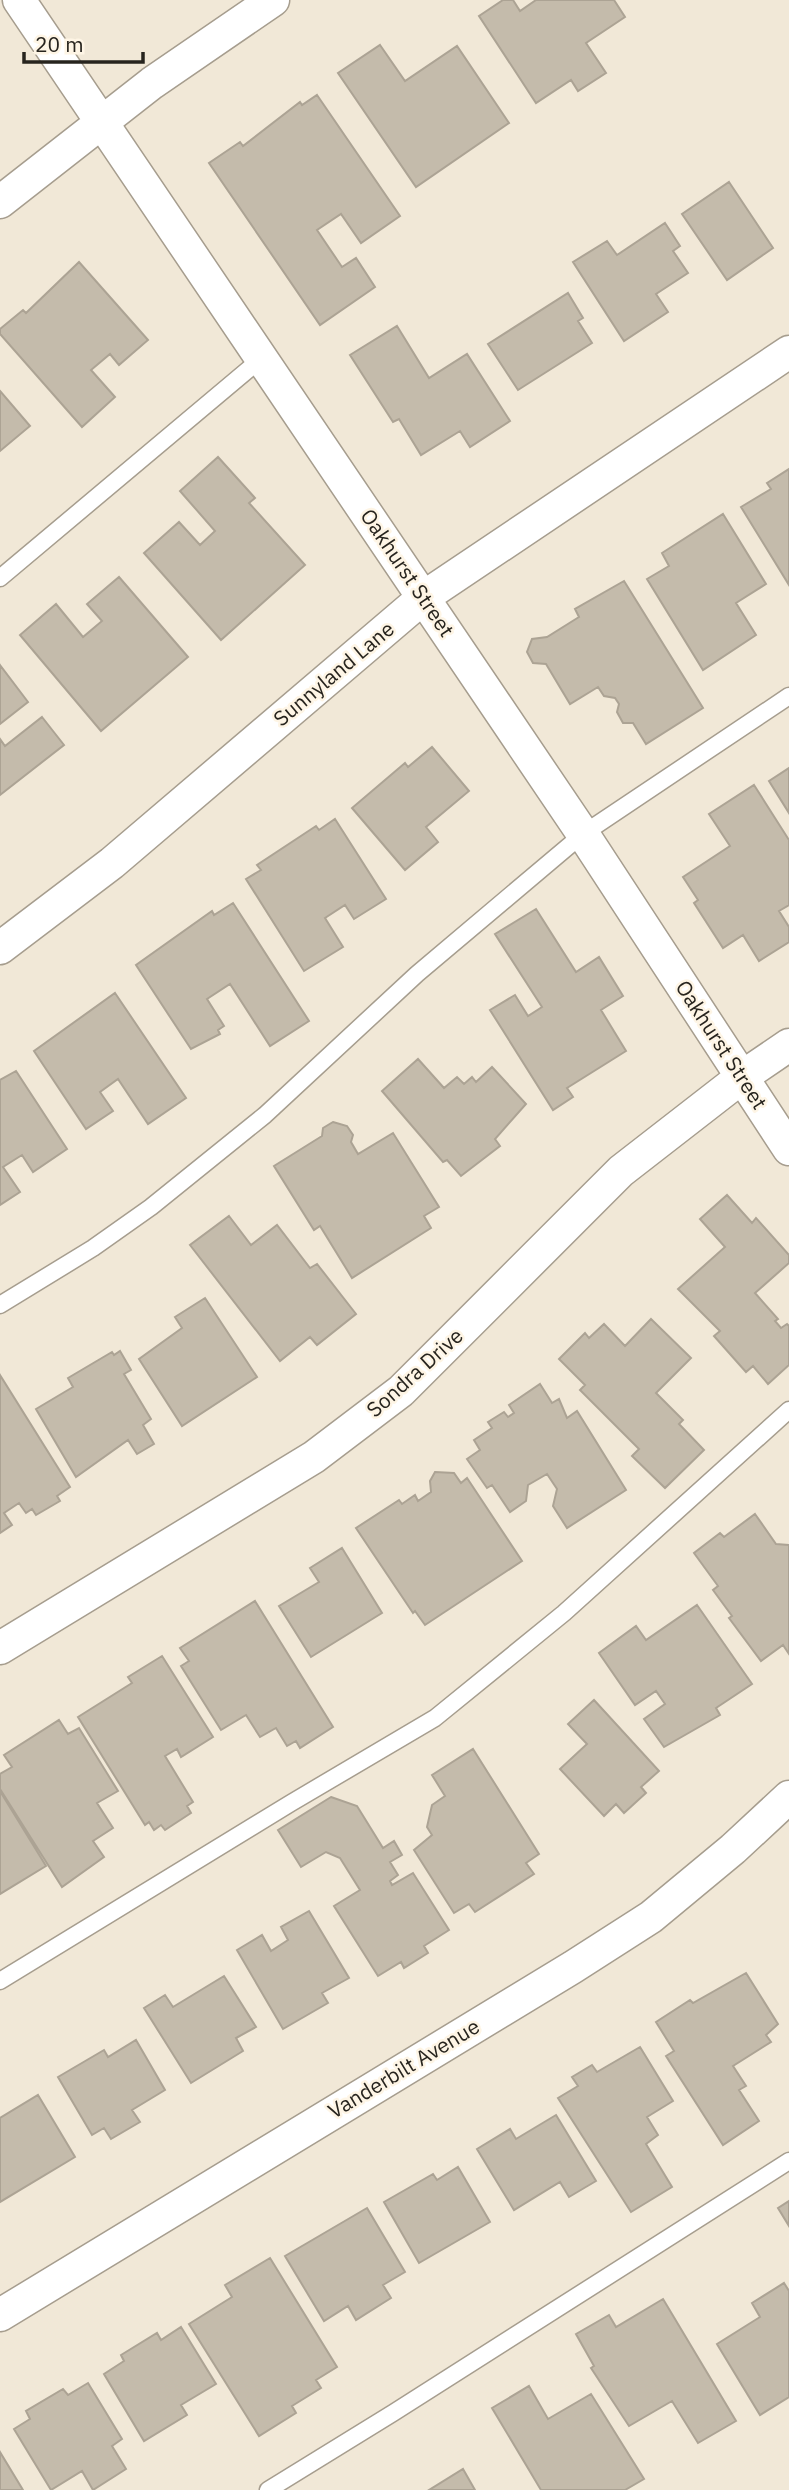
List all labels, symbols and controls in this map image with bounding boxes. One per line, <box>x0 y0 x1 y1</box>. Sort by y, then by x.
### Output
scale bar <box>24 21 144 65</box>
text: 20 m <box>35 30 84 58</box>
street label: Oakhurst Street <box>355 503 461 642</box>
street label: Sunnyland Lane <box>267 614 400 732</box>
street label: Oakhurst Street <box>670 974 774 1114</box>
street label: Sondra Drive <box>360 1322 469 1423</box>
street label: Vanderbilt Avenue <box>322 2012 484 2124</box>

